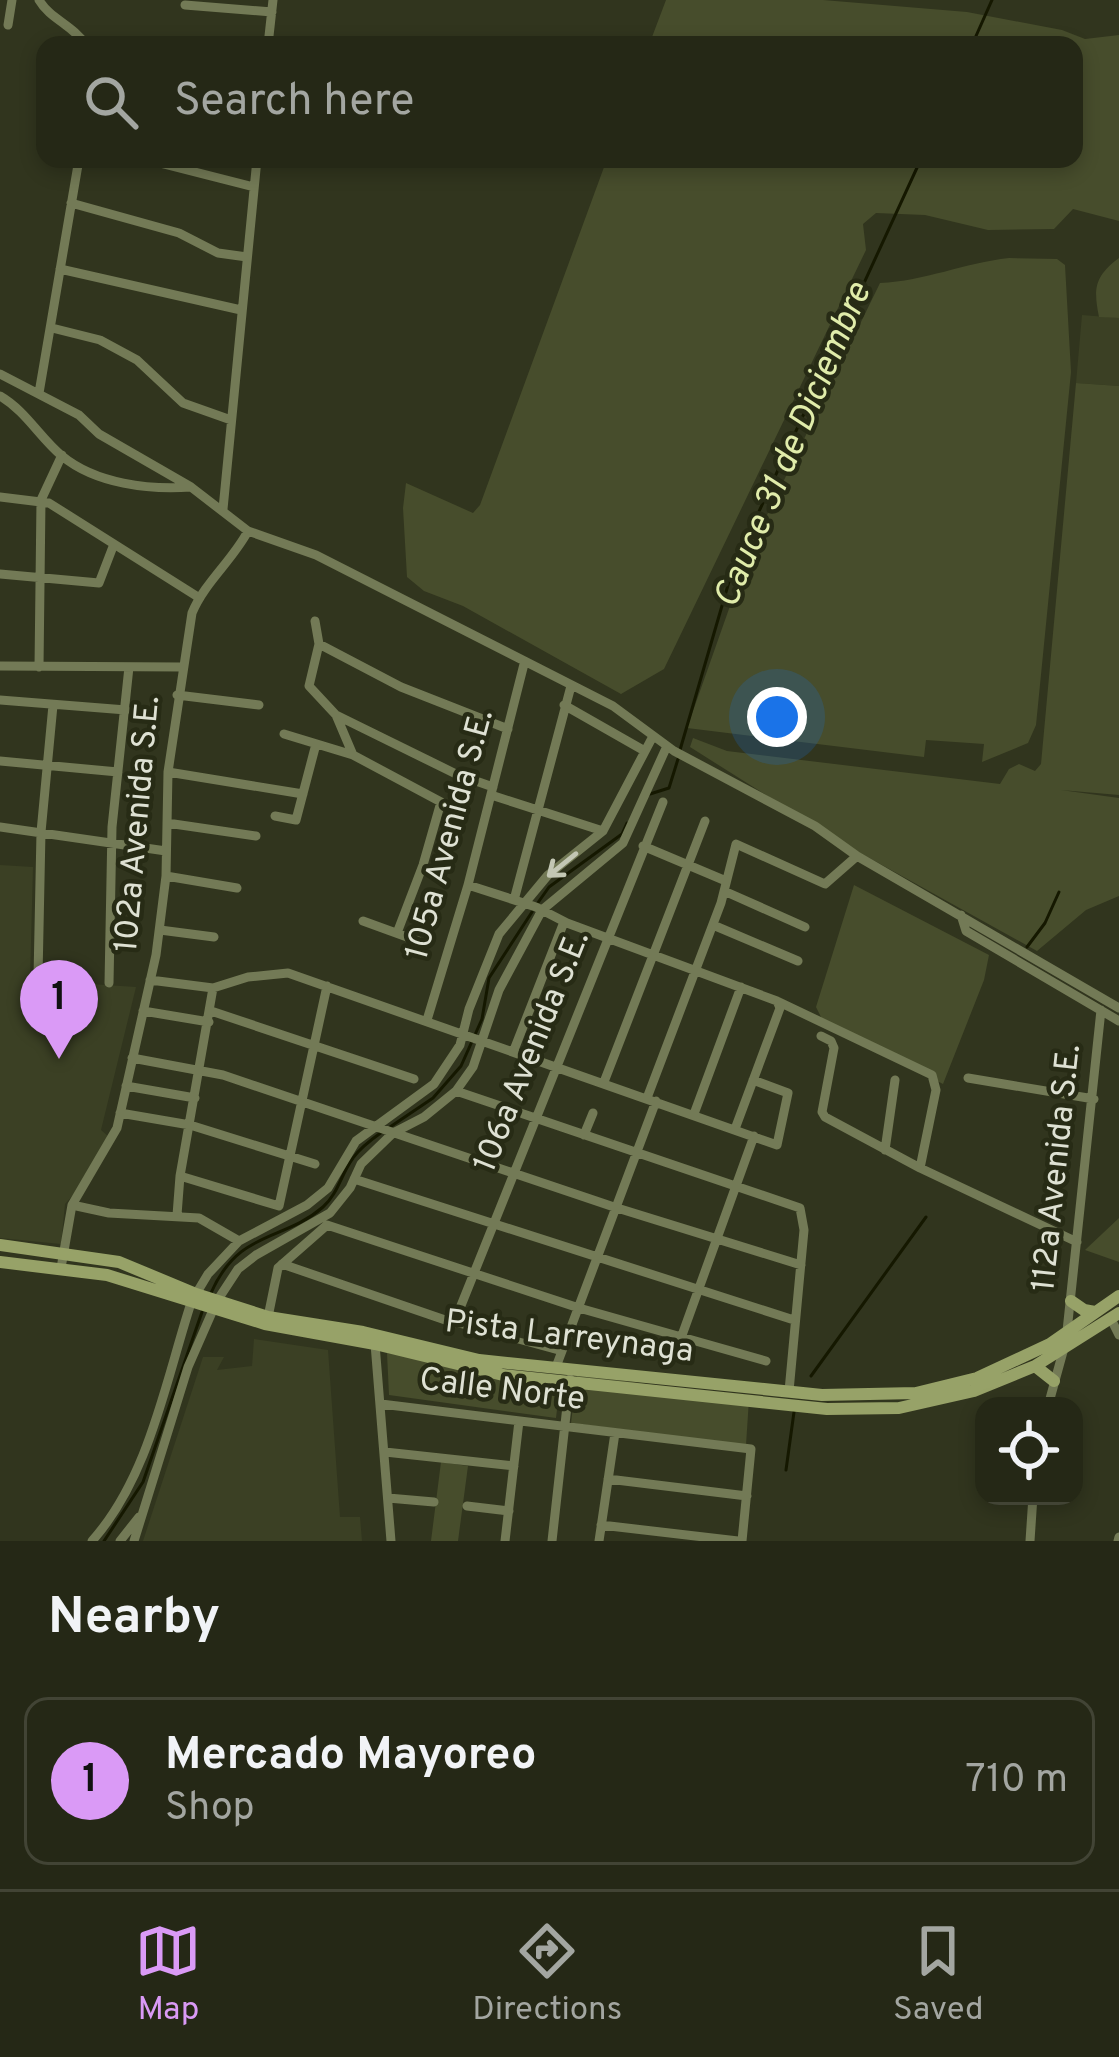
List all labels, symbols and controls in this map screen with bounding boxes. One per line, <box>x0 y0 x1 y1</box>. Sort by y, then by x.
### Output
search box <box>36 36 1083 168</box>
icon: search <box>78 69 144 135</box>
text: Search here <box>174 74 414 131</box>
water label: Cauce 31 de Diciembre <box>705 276 883 615</box>
your location <box>747 687 807 747</box>
street label: 102a Avenida S.E. <box>107 694 171 954</box>
street label: 105a Avenida S.E. <box>397 705 505 965</box>
one-way arrow <box>546 851 578 878</box>
street label: 106a Avenida S.E. <box>465 925 601 1179</box>
pin: 1 <box>20 960 98 1059</box>
street label: 112a Avenida S.E. <box>1024 1042 1092 1294</box>
street label: Pista Larreynaga <box>442 1302 696 1374</box>
street label: Calle Norte <box>417 1360 587 1422</box>
map controls <box>975 1397 1083 1505</box>
button: locate <box>975 1397 1083 1505</box>
text: Nearby <box>48 1587 220 1652</box>
text: Mercado Mayoreo <box>165 1728 537 1785</box>
text: 1 <box>82 1757 98 1806</box>
text: 710 m <box>965 1757 1068 1806</box>
text: Shop <box>165 1785 255 1834</box>
tab: Map <box>135 1918 201 2032</box>
tab: Directions <box>472 1918 622 2032</box>
tab: Saved <box>893 1918 984 2032</box>

